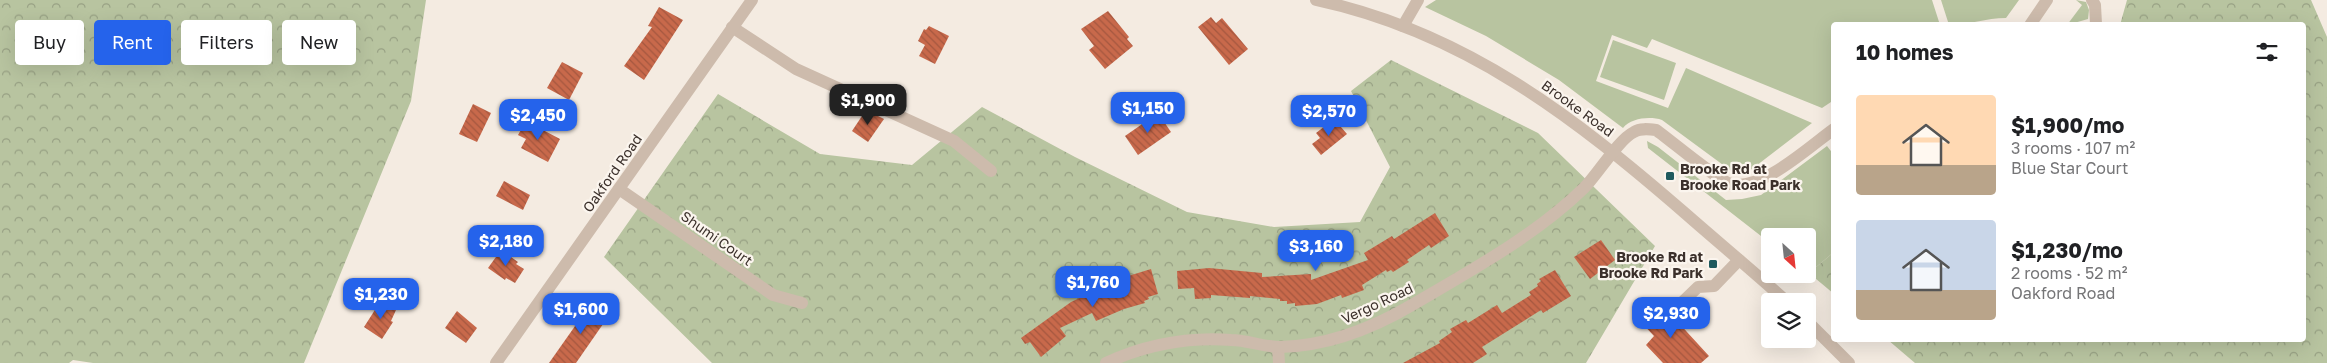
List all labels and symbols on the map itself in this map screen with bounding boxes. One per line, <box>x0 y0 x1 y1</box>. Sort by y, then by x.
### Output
street label: Brooke Road <box>1539 76 1617 140</box>
pin: $1,900 <box>827 84 909 126</box>
pin: $1,150 <box>1107 92 1189 134</box>
pin: $2,570 <box>1288 94 1370 137</box>
pin: $2,450 <box>497 98 579 141</box>
street label: Oakford Road <box>579 131 645 215</box>
place label: Brooke Rd at Brooke Road Park <box>1680 160 1801 193</box>
marker: Brooke Rd at Brooke Road Park <box>1664 170 1676 182</box>
street label: Shumi Court <box>678 207 756 269</box>
pin: $2,180 <box>465 224 547 267</box>
north arrow <box>1761 228 1816 282</box>
pin: $3,160 <box>1275 230 1357 272</box>
place label: Brooke Rd at Brooke Rd Park <box>1599 248 1703 281</box>
marker: Brooke Rd at Brooke Rd Park <box>1707 258 1719 270</box>
pin: $1,760 <box>1052 266 1134 308</box>
pin: $1,230 <box>340 278 422 320</box>
street label: Vergo Road <box>1339 279 1415 327</box>
pin: $1,600 <box>540 292 622 335</box>
pin: $2,930 <box>1630 296 1712 339</box>

